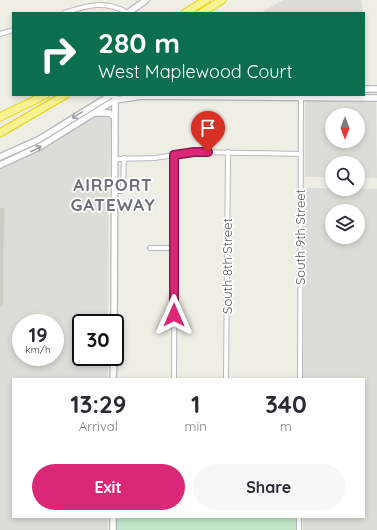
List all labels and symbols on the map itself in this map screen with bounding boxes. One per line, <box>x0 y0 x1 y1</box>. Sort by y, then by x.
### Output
north arrow <box>325 108 365 148</box>
one-way arrow <box>72 111 83 119</box>
pin <box>191 111 225 152</box>
one-way arrow <box>29 145 41 152</box>
district label: AIRPORT GATEWAY <box>70 174 156 215</box>
street label: South 9th Street <box>292 189 308 285</box>
street label: South 8th Street <box>219 218 235 314</box>
position arrow <box>153 294 195 336</box>
speed limit sign: 30 <box>72 314 124 366</box>

